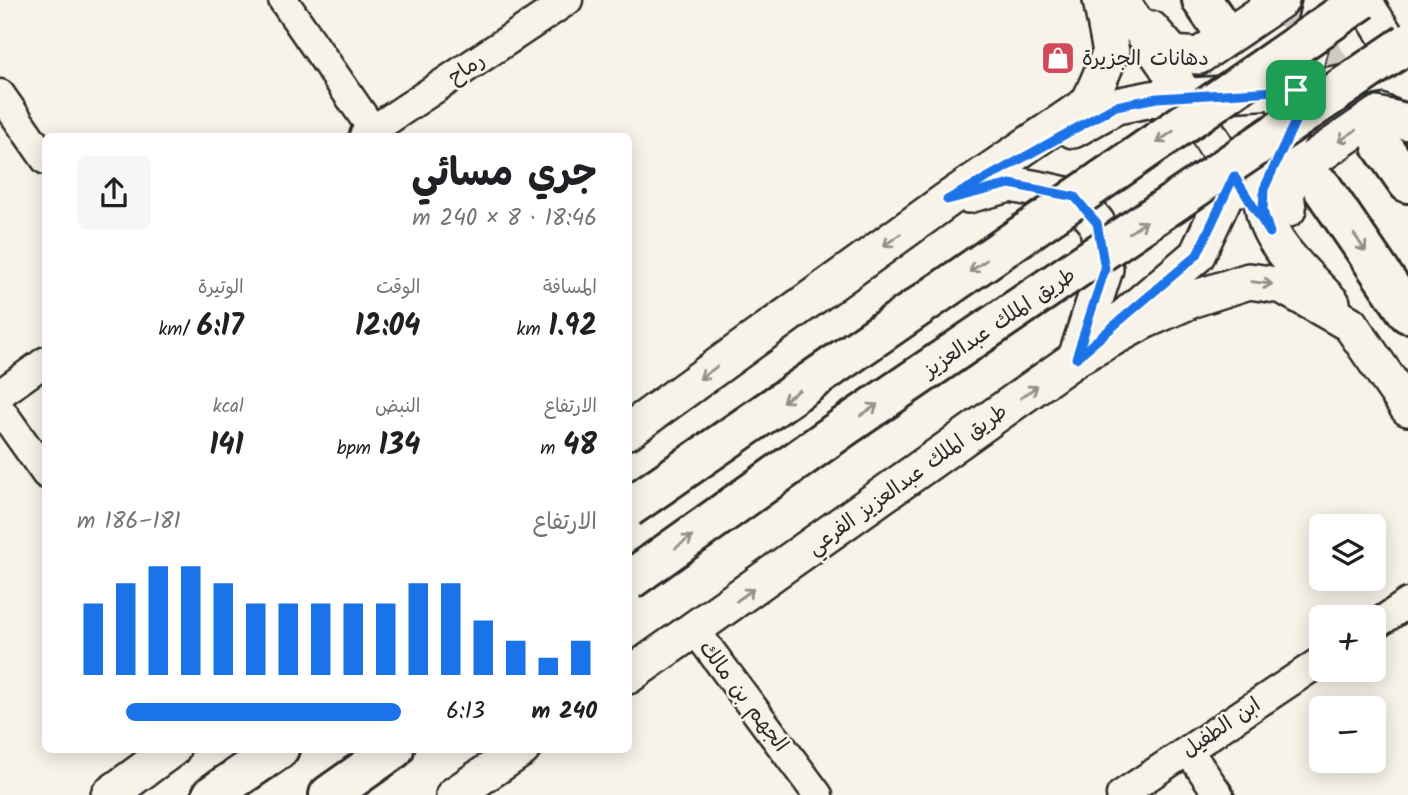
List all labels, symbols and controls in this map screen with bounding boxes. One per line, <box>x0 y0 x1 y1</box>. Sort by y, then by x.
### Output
shop icon: دهانات الجزيرة <box>1039 39 1077 77</box>
place label: دهانات الجزيرة <box>1082 43 1209 76</box>
street label: رماح <box>441 45 492 94</box>
pin <box>1266 60 1326 120</box>
icon: arrive <box>1277 71 1315 109</box>
one-way arrow <box>1338 128 1357 143</box>
one-way arrow <box>1156 130 1175 144</box>
text: جري مسائي <box>412 145 597 205</box>
button: share <box>77 156 151 230</box>
text: 18:46 · 8 × 240 m <box>412 201 597 237</box>
one-way arrow <box>1128 220 1148 234</box>
one-way arrow <box>883 233 902 247</box>
one-way arrow <box>1353 233 1367 253</box>
one-way arrow <box>969 259 989 273</box>
street label: طريق الملك عبدالعزيز <box>915 260 1083 388</box>
text: الوتيرة <box>198 273 244 303</box>
text: الوقت <box>376 273 420 303</box>
text: المسافة <box>543 273 597 303</box>
one-way arrow <box>1250 277 1273 290</box>
text: 6:17 <box>197 303 244 351</box>
text: 12:04 <box>355 303 420 351</box>
text: 1.92 <box>548 303 597 351</box>
text: /km <box>158 315 197 345</box>
text: km <box>516 315 548 345</box>
one-way arrow <box>699 366 718 380</box>
one-way arrow <box>1019 384 1038 399</box>
one-way arrow <box>782 389 801 403</box>
text: kcal <box>213 392 244 422</box>
text: النبض <box>375 392 420 422</box>
text: الارتفاع <box>544 392 597 422</box>
street label: طريق الملك عبدالعزيز الفرعي <box>801 396 1016 565</box>
one-way arrow <box>859 403 878 417</box>
text: 141 <box>209 422 244 470</box>
text: 134 <box>379 422 420 470</box>
text: 48 <box>563 422 597 470</box>
text: bpm <box>337 434 379 464</box>
text: m <box>540 434 563 464</box>
text: 181–186 m <box>77 504 181 540</box>
text: الارتفاع <box>533 505 597 541</box>
map controls <box>1309 514 1386 773</box>
button: layers <box>1309 514 1386 591</box>
one-way arrow <box>674 534 693 549</box>
one-way arrow <box>735 588 754 602</box>
button: + <box>1309 605 1386 682</box>
street label: الجهم بن مالك <box>690 634 796 760</box>
street label: ابن الطفيل <box>1176 690 1268 767</box>
text: 6:13 <box>446 694 485 730</box>
text: 240 m <box>532 694 597 730</box>
button: − <box>1309 696 1386 773</box>

